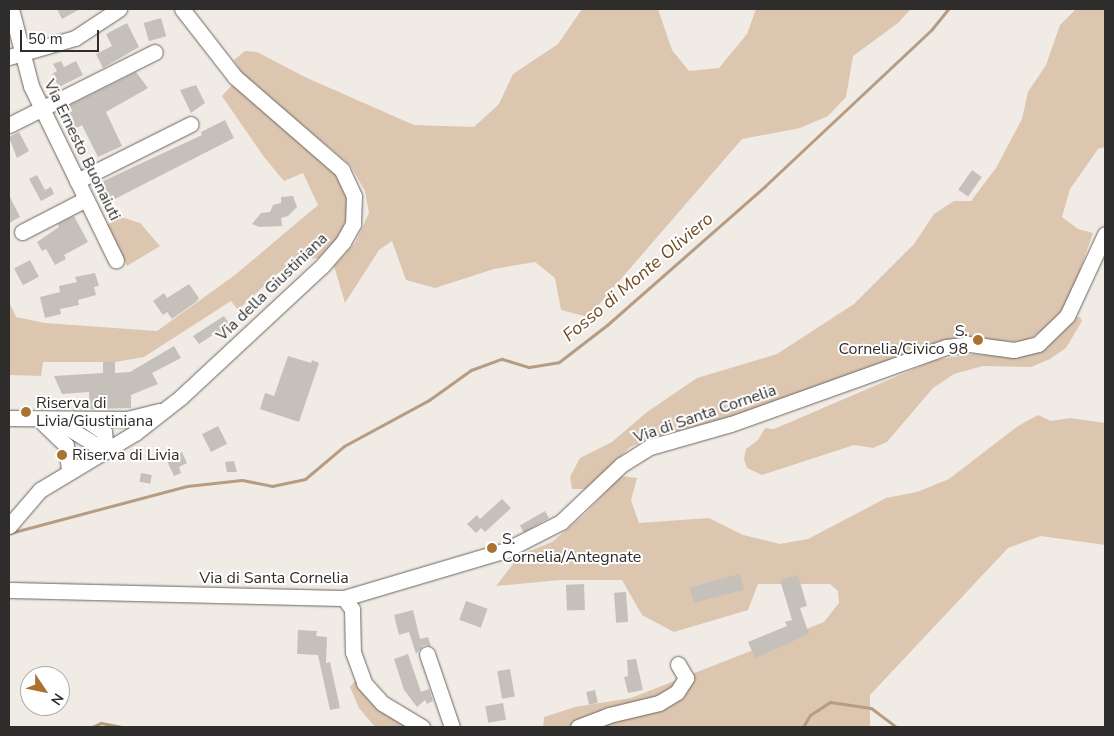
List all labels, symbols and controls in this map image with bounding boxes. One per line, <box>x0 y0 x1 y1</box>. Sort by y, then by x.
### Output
scale bar <box>22 20 101 52</box>
text: 50 m <box>28 29 63 49</box>
street label: Via Ernesto Buonaiuti <box>40 76 124 224</box>
water label: Fosso di Monte Oliviero <box>558 208 718 346</box>
street label: Via della Giustiniana <box>212 229 332 345</box>
place label: S. Cornelia/Civico 98 <box>838 321 968 359</box>
marker: S. Cornelia/Civico 98 <box>972 334 984 346</box>
street label: Via di Santa Cornelia <box>631 381 779 447</box>
place label: Riserva di Livia/Giustiniana <box>36 393 153 431</box>
marker: Riserva di Livia/Giustiniana <box>20 406 32 418</box>
place label: Riserva di Livia <box>72 445 179 465</box>
marker: Riserva di Livia <box>56 449 68 461</box>
place label: S. Cornelia/Antegnate <box>502 529 641 567</box>
marker: S. Cornelia/Antegnate <box>486 542 498 554</box>
street label: Via di Santa Cornelia <box>199 568 349 588</box>
north arrow <box>20 666 70 716</box>
text: N <box>46 689 68 709</box>

